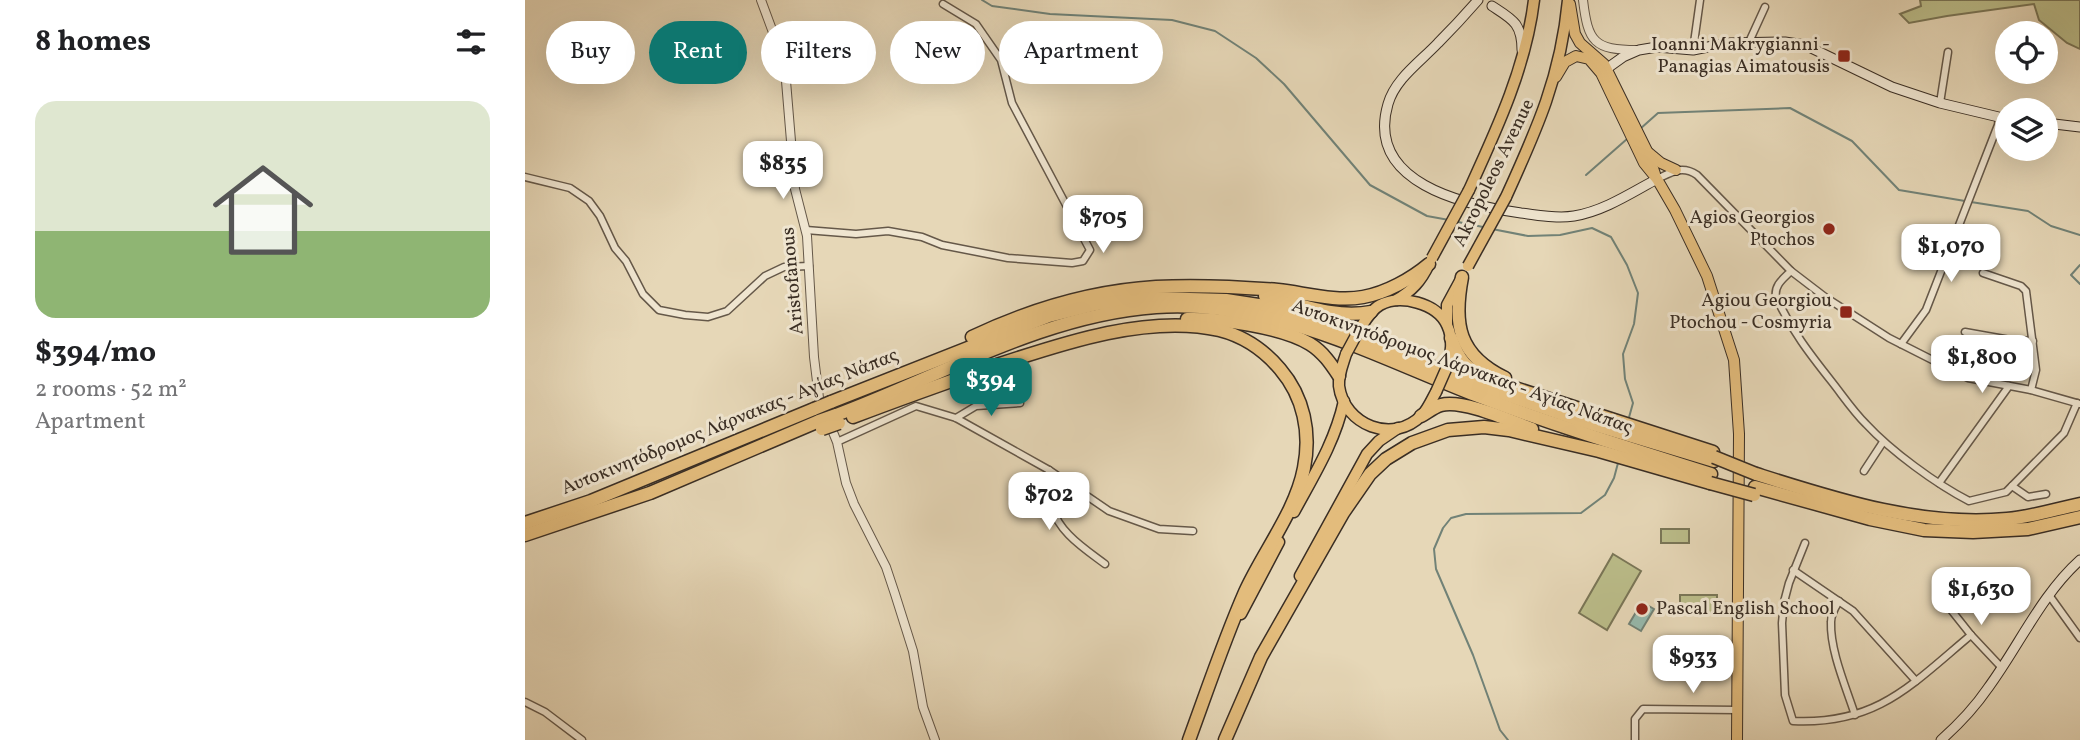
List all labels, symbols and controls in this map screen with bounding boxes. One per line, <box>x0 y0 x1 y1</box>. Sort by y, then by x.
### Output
text: 8 homes <box>35 21 151 63</box>
chip: Buy <box>546 21 635 84</box>
chip: Rent <box>649 21 747 84</box>
chip: Filters <box>761 21 876 84</box>
chip: New <box>890 21 985 84</box>
chip: Apartment <box>999 21 1163 84</box>
map controls <box>1995 21 2058 161</box>
button: locate <box>1995 21 2058 84</box>
icon: filters <box>452 23 490 61</box>
place label: Ioanni Makrygianni - Panagias Aimatousis <box>1651 32 1830 80</box>
marker: Ioanni Makrygianni - Panagias Aimatousis <box>1836 48 1852 64</box>
street label: Akropoleos Avenue <box>1447 95 1541 251</box>
button: layers <box>1995 98 2058 161</box>
pin: $835 <box>742 142 824 201</box>
icon: home <box>200 147 326 273</box>
text: $835 <box>759 148 807 180</box>
pin: $705 <box>1062 196 1144 255</box>
text: $705 <box>1079 202 1127 234</box>
place label: Agios Georgios Ptochos <box>1690 205 1815 253</box>
marker: Agios Georgios Ptochos <box>1821 221 1837 237</box>
pin: $1,070 <box>1894 224 2008 284</box>
street label: Aristofanous <box>775 226 811 336</box>
text: $1,070 <box>1917 231 1985 263</box>
place label: Agiou Georgiou Ptochou - Cosmyria <box>1669 288 1832 336</box>
street label: Αυτοκινητόδρομος Λάρνακας - Αγίας Νάπας <box>1288 293 1636 441</box>
marker: Agiou Georgiou Ptochou - Cosmyria <box>1838 304 1854 320</box>
text: $394/mo <box>35 332 156 374</box>
pin: $1,800 <box>1925 336 2039 395</box>
street label: Αυτοκινητόδρομος Λάρνακας - Αγίας Νάπας <box>558 342 902 502</box>
text: $1,800 <box>1947 342 2017 374</box>
pin: $394 <box>950 358 1032 418</box>
text: $394 <box>966 365 1016 397</box>
text: 2 rooms · 52 m² <box>35 374 187 406</box>
text: Apartment <box>35 406 146 438</box>
pin: $702 <box>1008 472 1090 532</box>
text: $702 <box>1024 479 1074 511</box>
pin: $1,630 <box>1924 568 2038 627</box>
text: $1,630 <box>1948 574 2014 606</box>
place label: Pascal English School <box>1656 596 1835 622</box>
marker: Pascal English School <box>1634 601 1650 617</box>
pin: $933 <box>1652 636 1734 695</box>
text: $933 <box>1669 642 1717 674</box>

